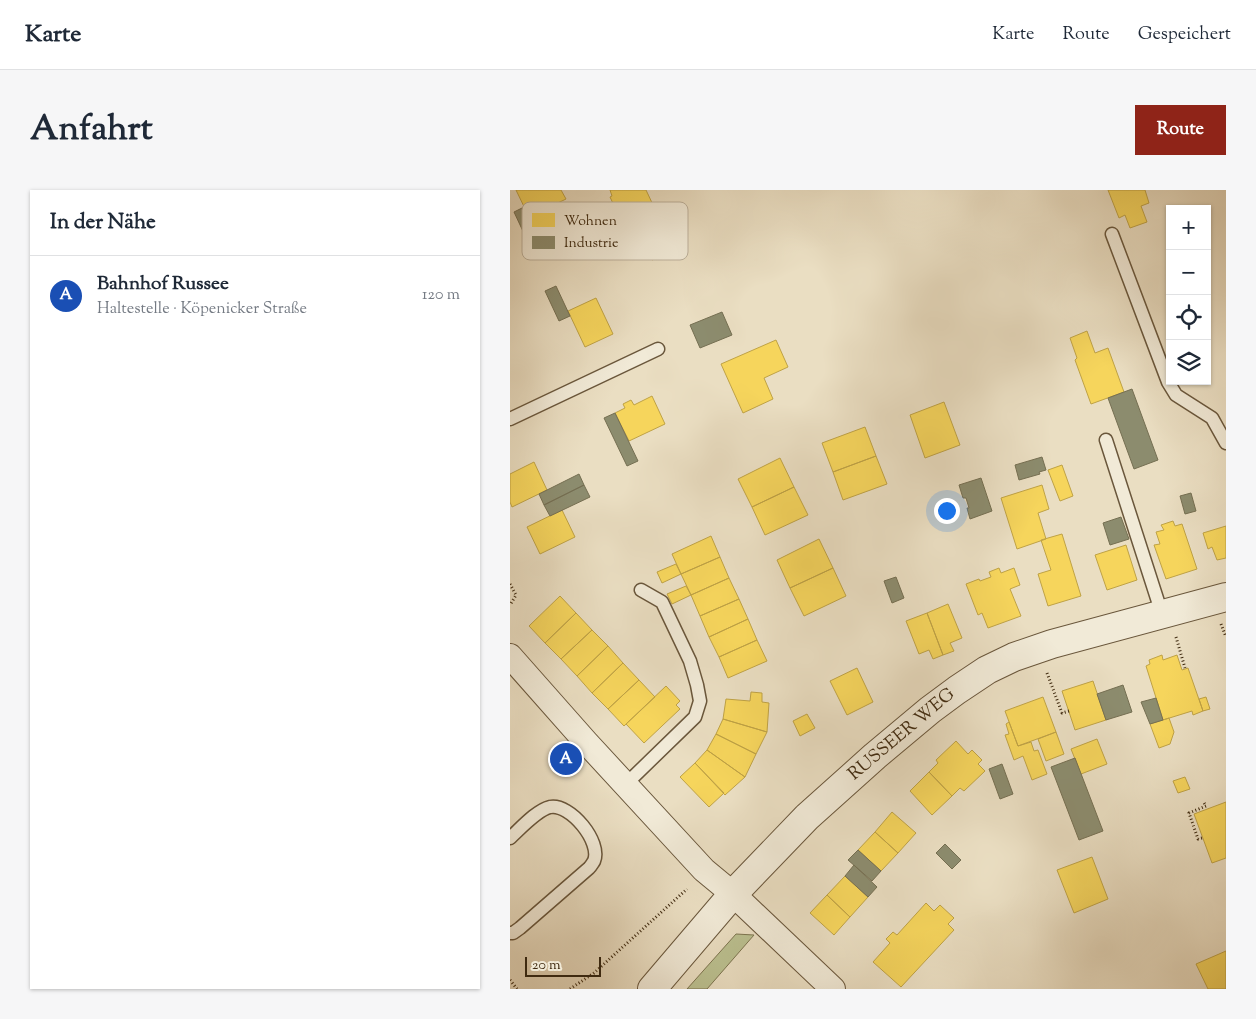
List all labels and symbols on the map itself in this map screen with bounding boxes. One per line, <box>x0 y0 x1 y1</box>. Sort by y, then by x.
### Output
legend <box>522 202 688 260</box>
text: Wohnen <box>564 212 617 232</box>
text: Industrie <box>564 234 619 254</box>
your location <box>934 498 960 524</box>
street label: RUSSEER WEG <box>843 682 961 787</box>
pin: A <box>550 740 582 778</box>
scale bar <box>525 954 601 977</box>

